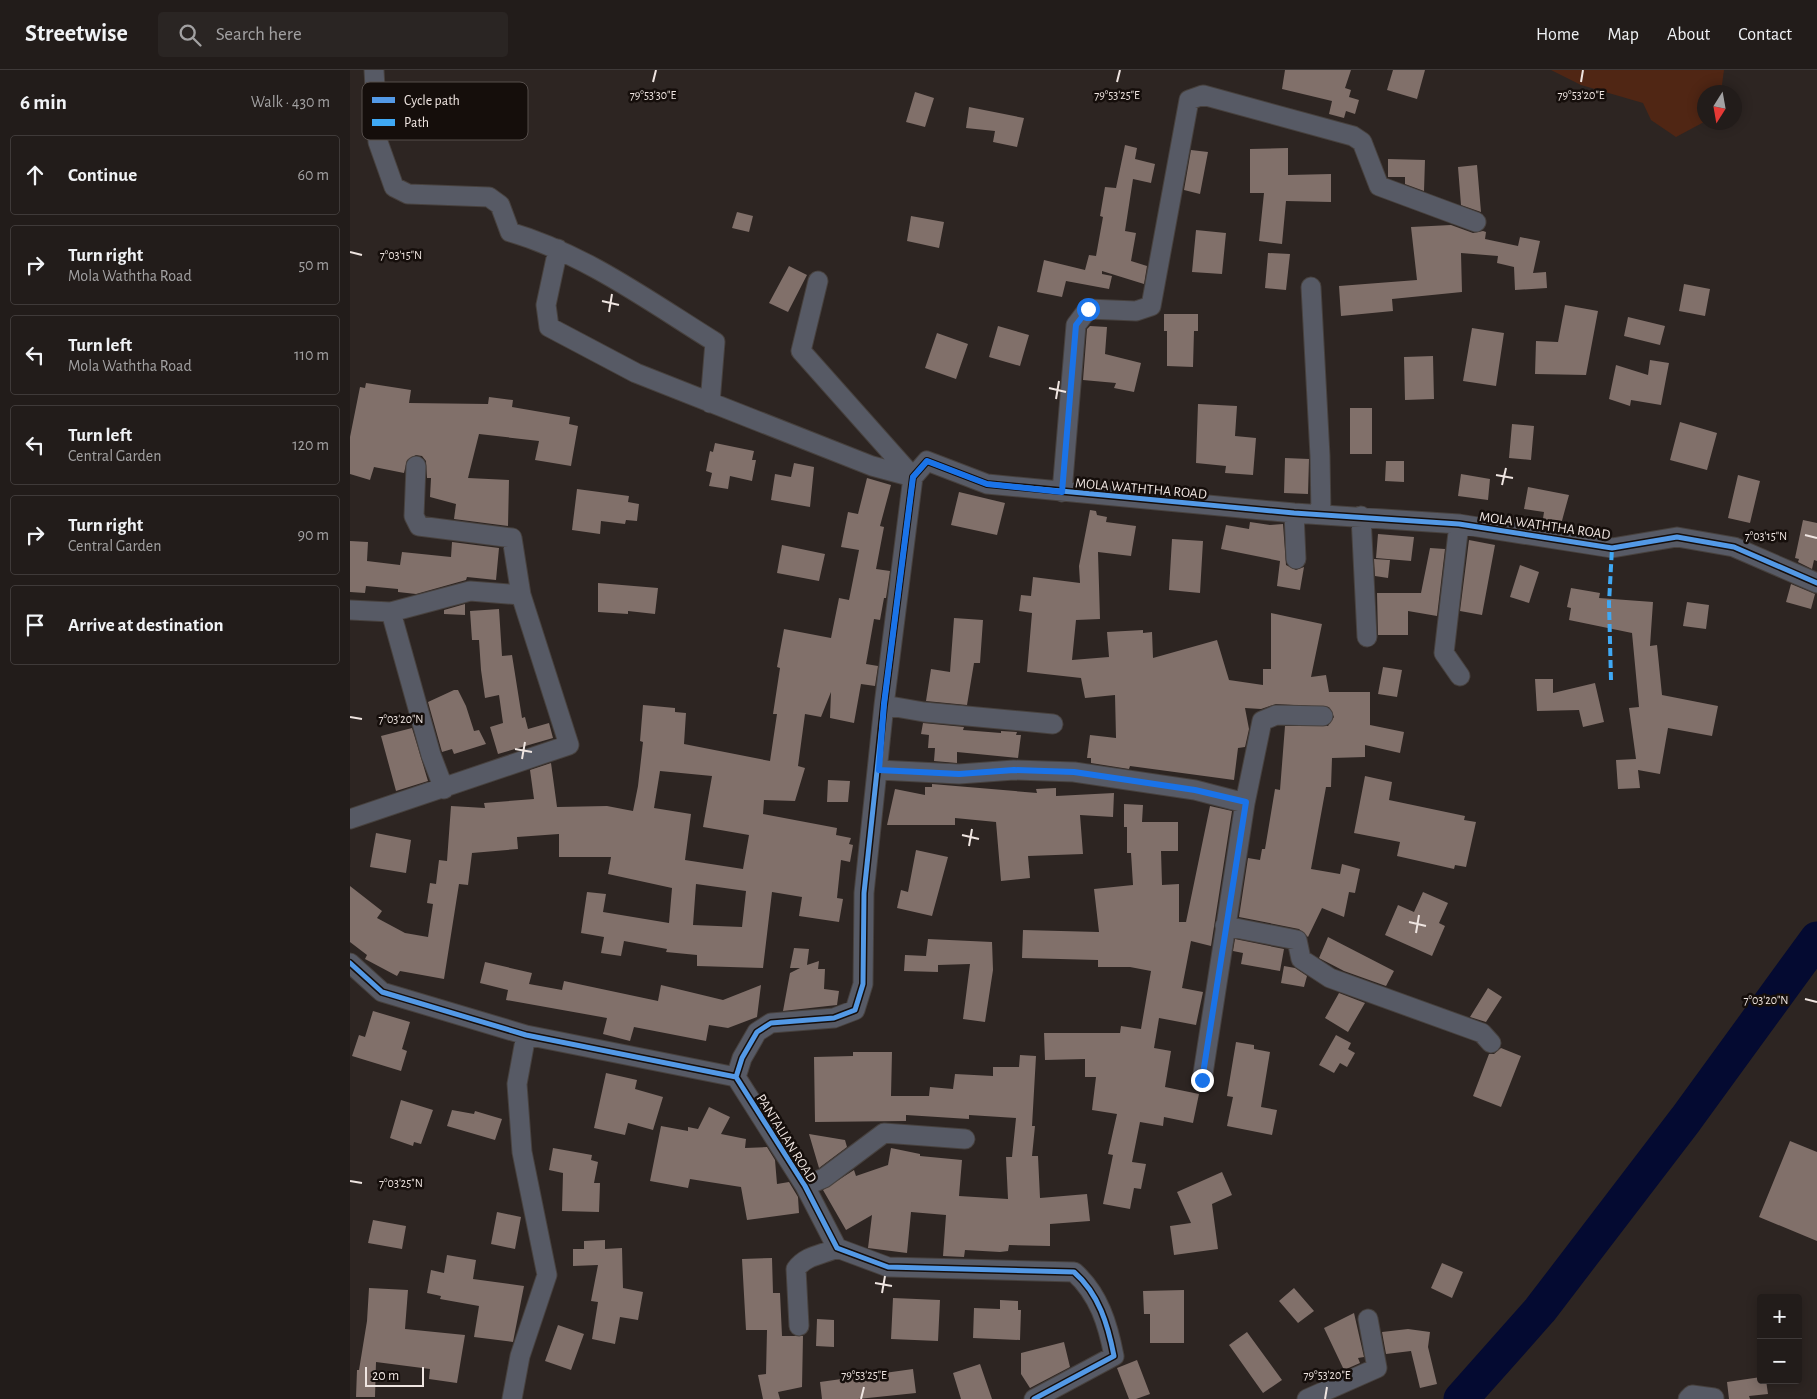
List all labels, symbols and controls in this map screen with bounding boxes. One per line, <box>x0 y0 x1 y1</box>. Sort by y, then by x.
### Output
search box <box>158 12 508 57</box>
icon: search <box>176 21 204 49</box>
text: Streetwise <box>25 22 128 46</box>
text: Search here <box>216 25 302 44</box>
text: Home <box>1536 26 1579 44</box>
text: Map <box>1607 26 1639 44</box>
text: About <box>1667 26 1710 44</box>
text: Contact <box>1738 26 1792 44</box>
legend <box>362 82 528 140</box>
north arrow <box>1697 85 1742 130</box>
text: 79°53'30"E <box>630 89 676 101</box>
text: 79°53'25"E <box>1094 89 1140 101</box>
text: 79°53'20"E <box>1557 89 1605 101</box>
text: 6 min <box>20 92 67 113</box>
text: Walk · 430 m <box>251 94 330 110</box>
text: Cycle path <box>404 94 460 108</box>
text: Path <box>404 116 429 130</box>
icon: ahead <box>21 161 49 189</box>
text: Continue <box>68 166 137 185</box>
text: 60 m <box>298 167 329 183</box>
text: Turn right <box>68 246 143 265</box>
text: 7°03'15"N <box>380 249 422 261</box>
icon: right <box>21 251 49 279</box>
text: 50 m <box>298 257 329 273</box>
text: Mola Waththa Road <box>68 268 192 284</box>
route start <box>1077 298 1100 321</box>
text: Turn left <box>68 336 132 355</box>
icon: left <box>21 341 49 369</box>
text: 110 m <box>294 347 329 363</box>
text: Mola Waththa Road <box>68 358 192 374</box>
text: Turn left <box>68 426 132 445</box>
icon: left <box>21 431 49 459</box>
text: 120 m <box>292 437 329 453</box>
text: Central Garden <box>68 448 161 464</box>
street label: MOLA WATHTHA ROAD <box>1074 476 1207 502</box>
street label: MOLA WATHTHA ROAD <box>1478 510 1611 542</box>
text: Turn right <box>68 516 143 535</box>
icon: right <box>21 521 49 549</box>
text: 90 m <box>298 527 329 543</box>
text: 7°03'15"N <box>1745 530 1787 542</box>
text: Central Garden <box>68 538 161 554</box>
icon: arrive <box>21 611 49 639</box>
text: Arrive at destination <box>68 616 224 635</box>
text: 7°03'20"N <box>378 713 424 725</box>
text: 7°03'20"N <box>1743 994 1789 1006</box>
route end <box>1191 1069 1214 1092</box>
street label: PANTALIAN ROAD <box>753 1092 819 1185</box>
text: 7°03'25"N <box>379 1177 423 1189</box>
map controls <box>1757 1294 1802 1384</box>
button: + <box>1757 1294 1802 1339</box>
button: − <box>1757 1339 1802 1384</box>
scale bar <box>365 1364 424 1387</box>
text: 20 m <box>372 1369 399 1383</box>
text: 79°53'25"E <box>841 1369 887 1381</box>
text: 79°53'20"E <box>1303 1369 1351 1381</box>

